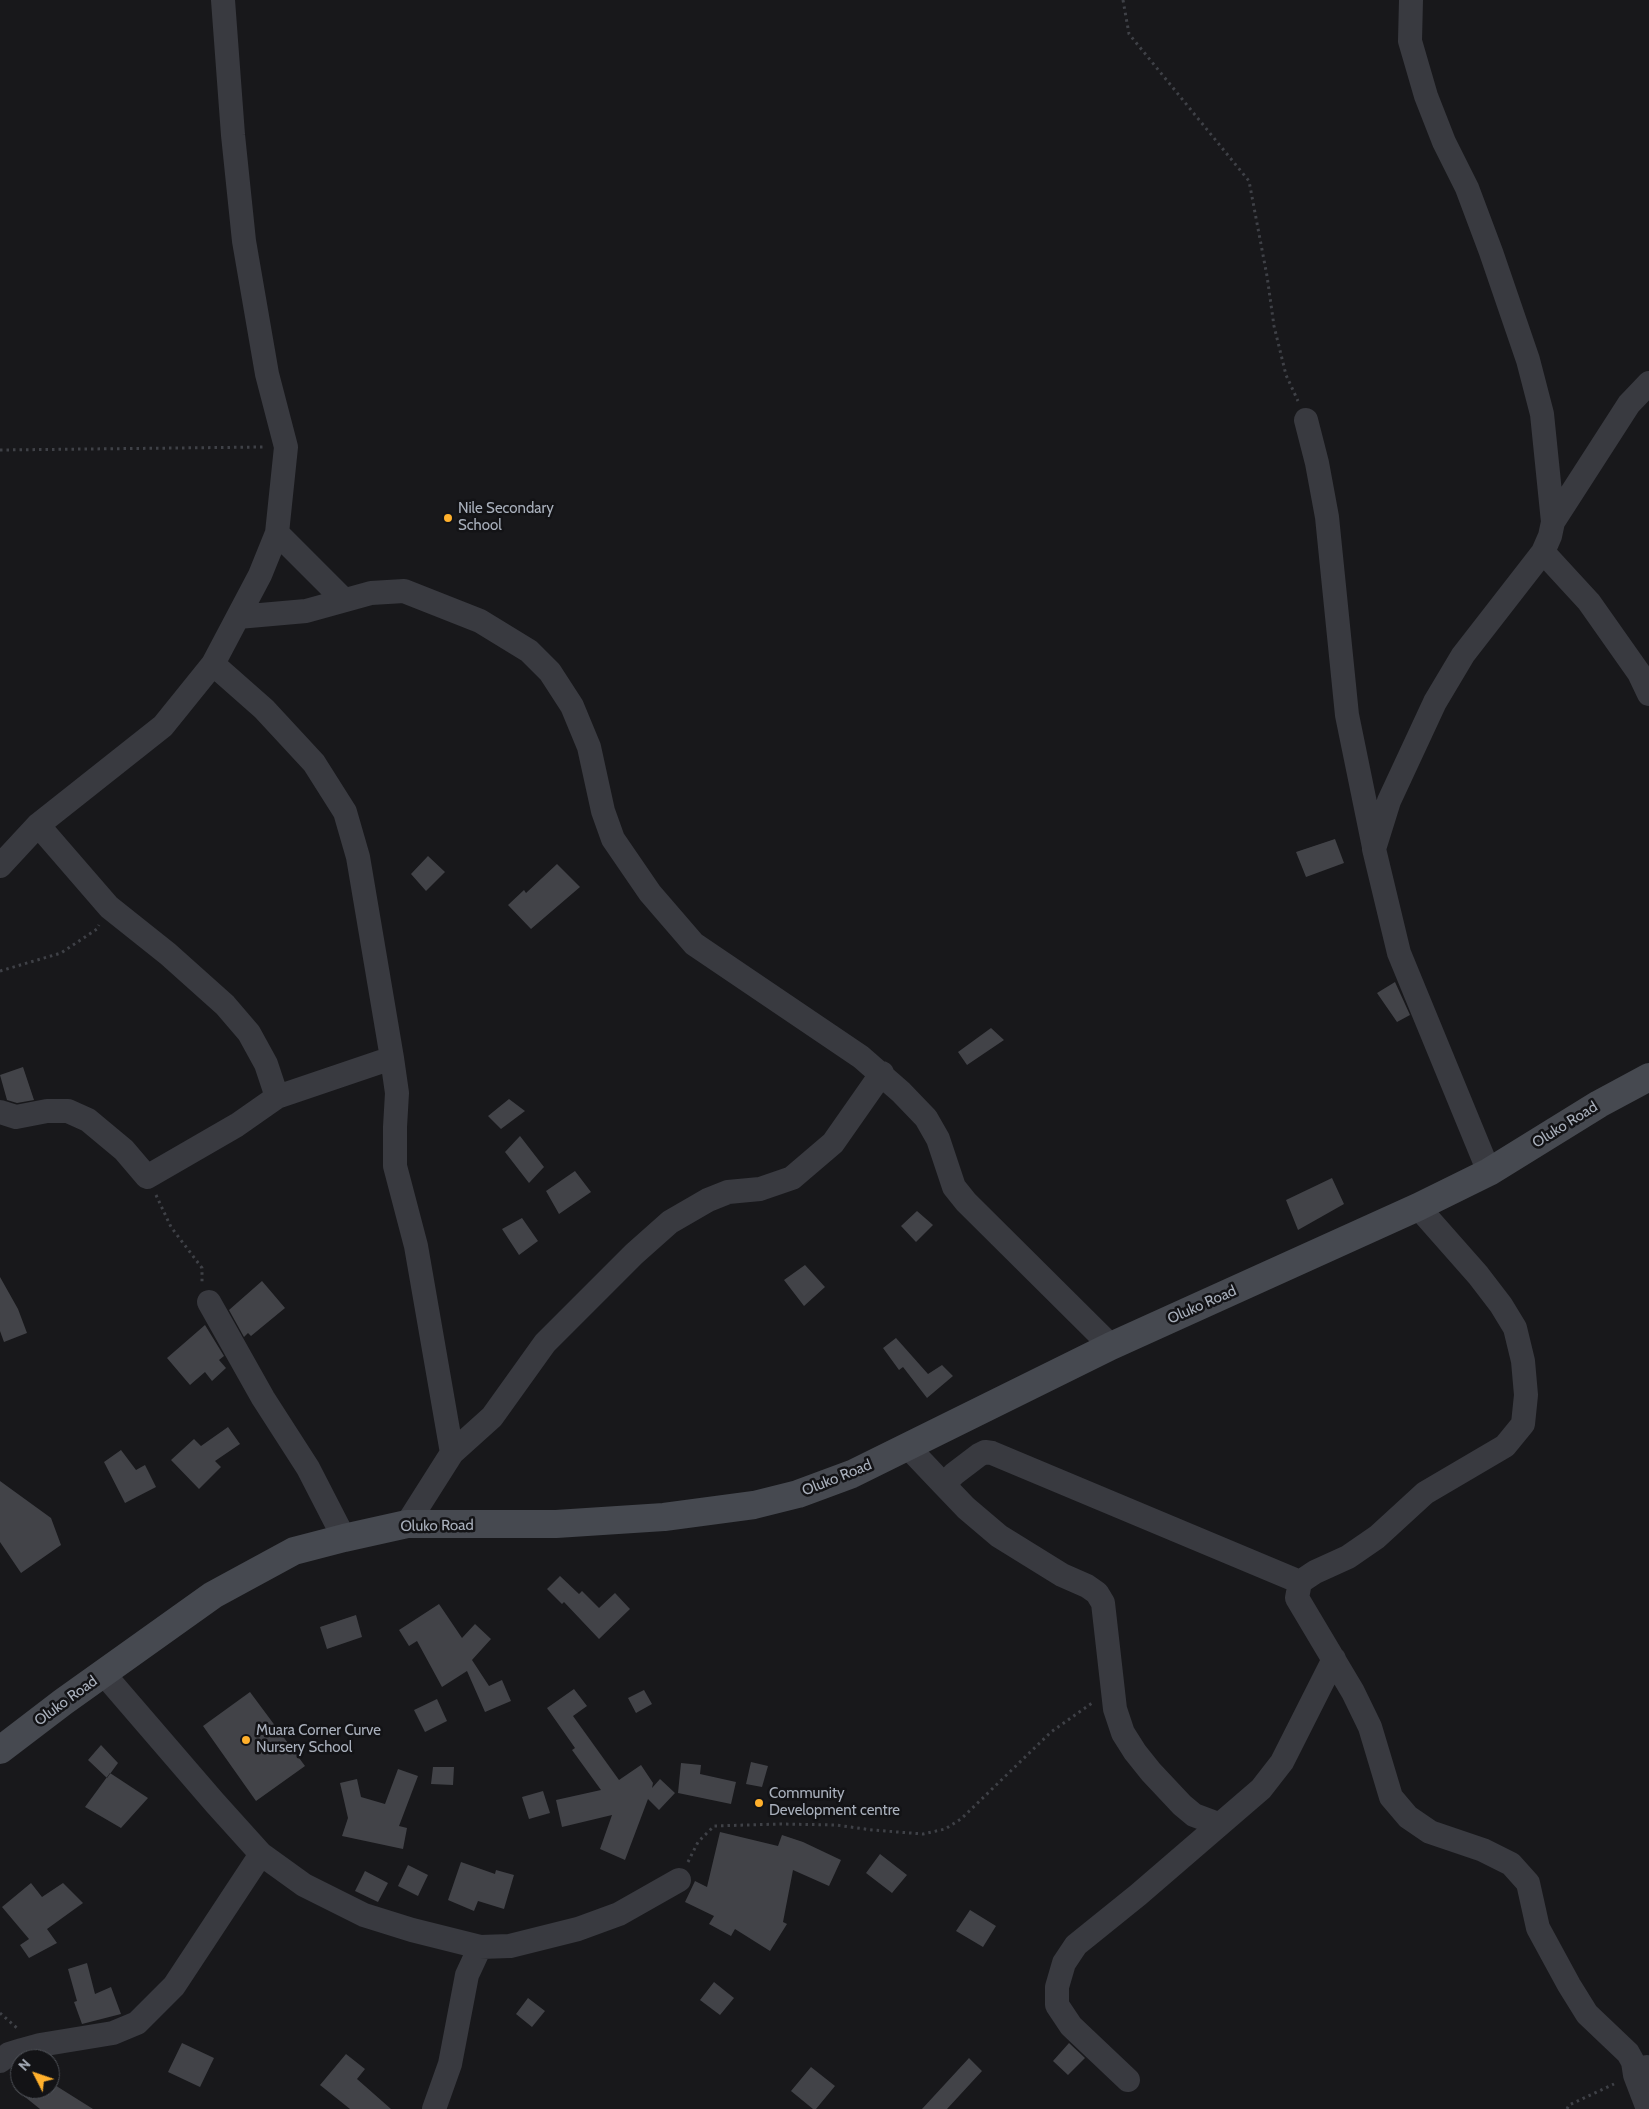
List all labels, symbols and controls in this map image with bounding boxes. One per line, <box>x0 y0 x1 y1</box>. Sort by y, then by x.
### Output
place label: Nile Secondary School <box>458 500 554 535</box>
marker: Nile Secondary School <box>442 512 454 524</box>
street label: Oluko Road <box>1529 1098 1601 1152</box>
street label: Oluko Road <box>1165 1282 1239 1328</box>
street label: Oluko Road <box>800 1456 874 1500</box>
street label: Oluko Road <box>400 1516 474 1536</box>
street label: Oluko Road <box>31 1672 101 1730</box>
place label: Muara Corner Curve Nursery School <box>256 1722 381 1757</box>
marker: Muara Corner Curve Nursery School <box>240 1734 252 1746</box>
place label: Community Development centre <box>769 1785 900 1820</box>
marker: Community Development centre <box>753 1797 765 1809</box>
north arrow <box>10 2049 60 2099</box>
text: N <box>14 2055 34 2074</box>

